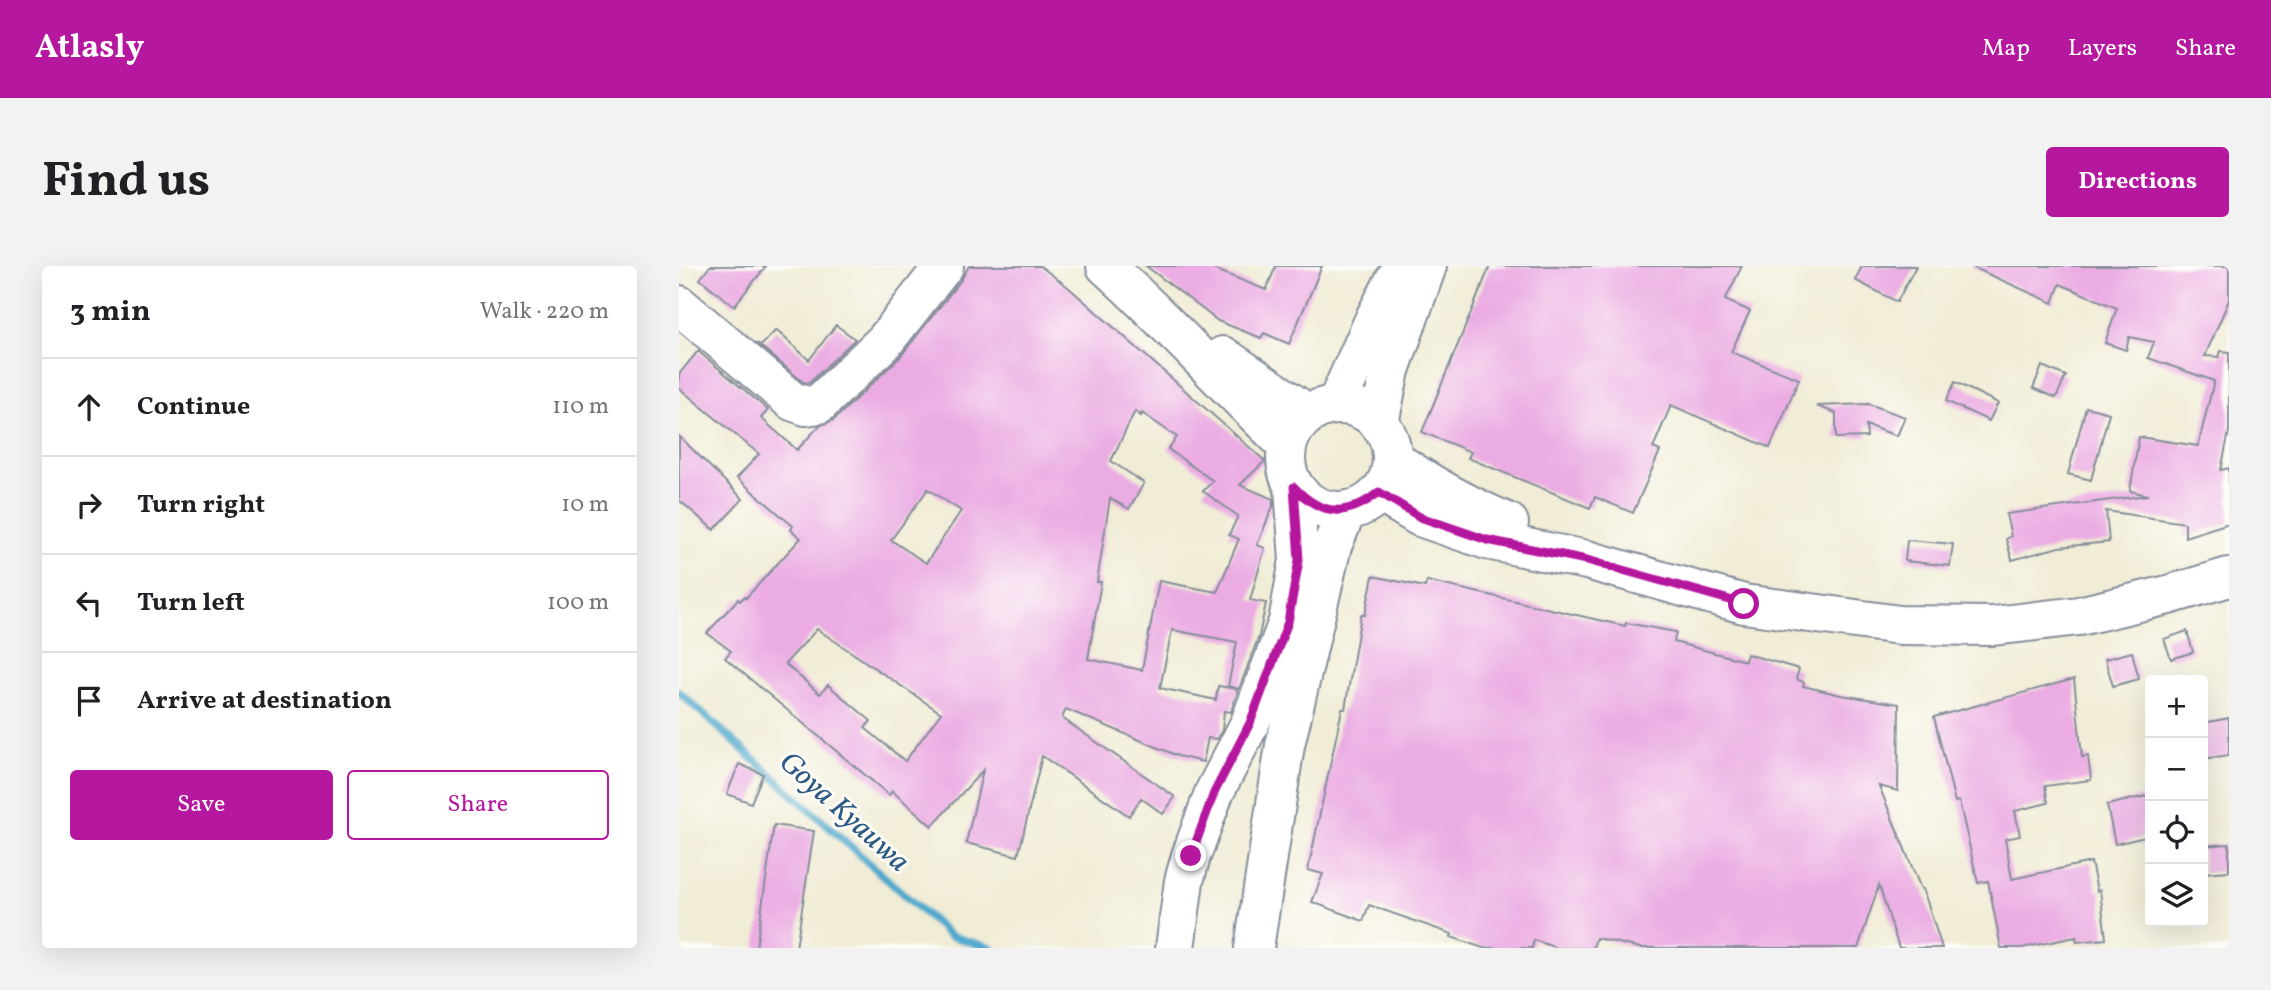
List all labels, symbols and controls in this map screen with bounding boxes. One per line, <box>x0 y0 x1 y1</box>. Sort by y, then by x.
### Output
text: Atlasly <box>35 26 144 72</box>
text: Map <box>1982 32 2030 66</box>
text: Layers <box>2068 32 2137 66</box>
text: Share <box>2175 32 2236 66</box>
button: Directions <box>2046 147 2229 217</box>
text: Find us <box>42 148 210 217</box>
text: 3 min <box>70 291 151 333</box>
text: Walk · 220 m <box>480 296 609 328</box>
icon: ahead <box>70 388 108 426</box>
text: Continue <box>137 389 250 425</box>
text: 110 m <box>552 391 609 423</box>
icon: right <box>70 486 108 524</box>
text: Turn right <box>137 487 265 523</box>
text: 10 m <box>561 489 609 521</box>
icon: left <box>70 584 108 622</box>
text: Turn left <box>137 585 245 621</box>
text: 100 m <box>547 587 609 619</box>
route start <box>1728 588 1759 619</box>
map controls <box>2145 675 2208 927</box>
button: + <box>2145 675 2208 738</box>
icon: arrive <box>70 682 108 720</box>
text: Arrive at destination <box>137 683 392 719</box>
button: − <box>2145 738 2208 801</box>
water label: Goya Kyauwa <box>769 742 918 883</box>
button: Save <box>70 770 333 840</box>
button: Share <box>347 770 609 840</box>
button: locate <box>2145 801 2208 864</box>
route end <box>1175 840 1206 871</box>
button: layers <box>2145 864 2208 927</box>

